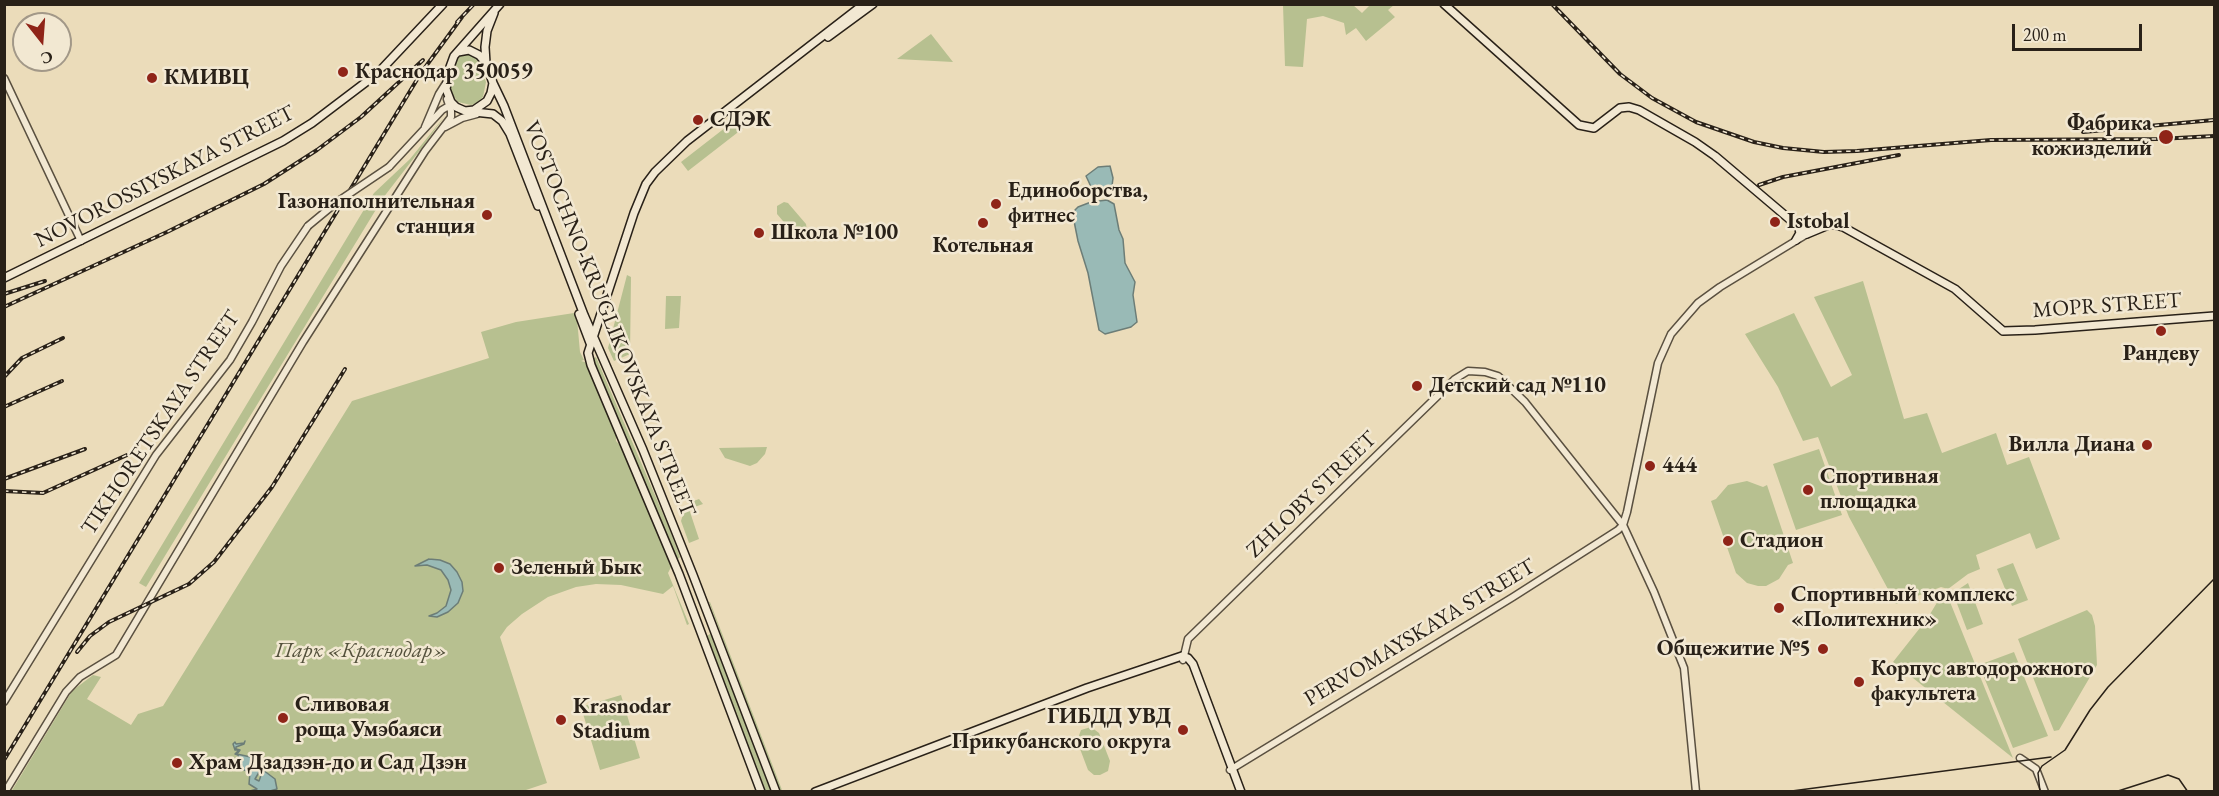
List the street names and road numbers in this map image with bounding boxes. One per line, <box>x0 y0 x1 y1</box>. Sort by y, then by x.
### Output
street label: NOVOROSSIYSKAYA STREET <box>31 100 299 254</box>
street label: VOSTOCHNO-KRUGLIKOVSKAYA STREET <box>517 117 701 521</box>
street label: MOPR STREET <box>2032 288 2182 324</box>
street label: TIKHORETSKAYA STREET <box>76 306 246 540</box>
street label: ZHLOBY STREET <box>1241 426 1383 564</box>
street label: PERVOMAYSKAYA STREET <box>1300 553 1540 713</box>

